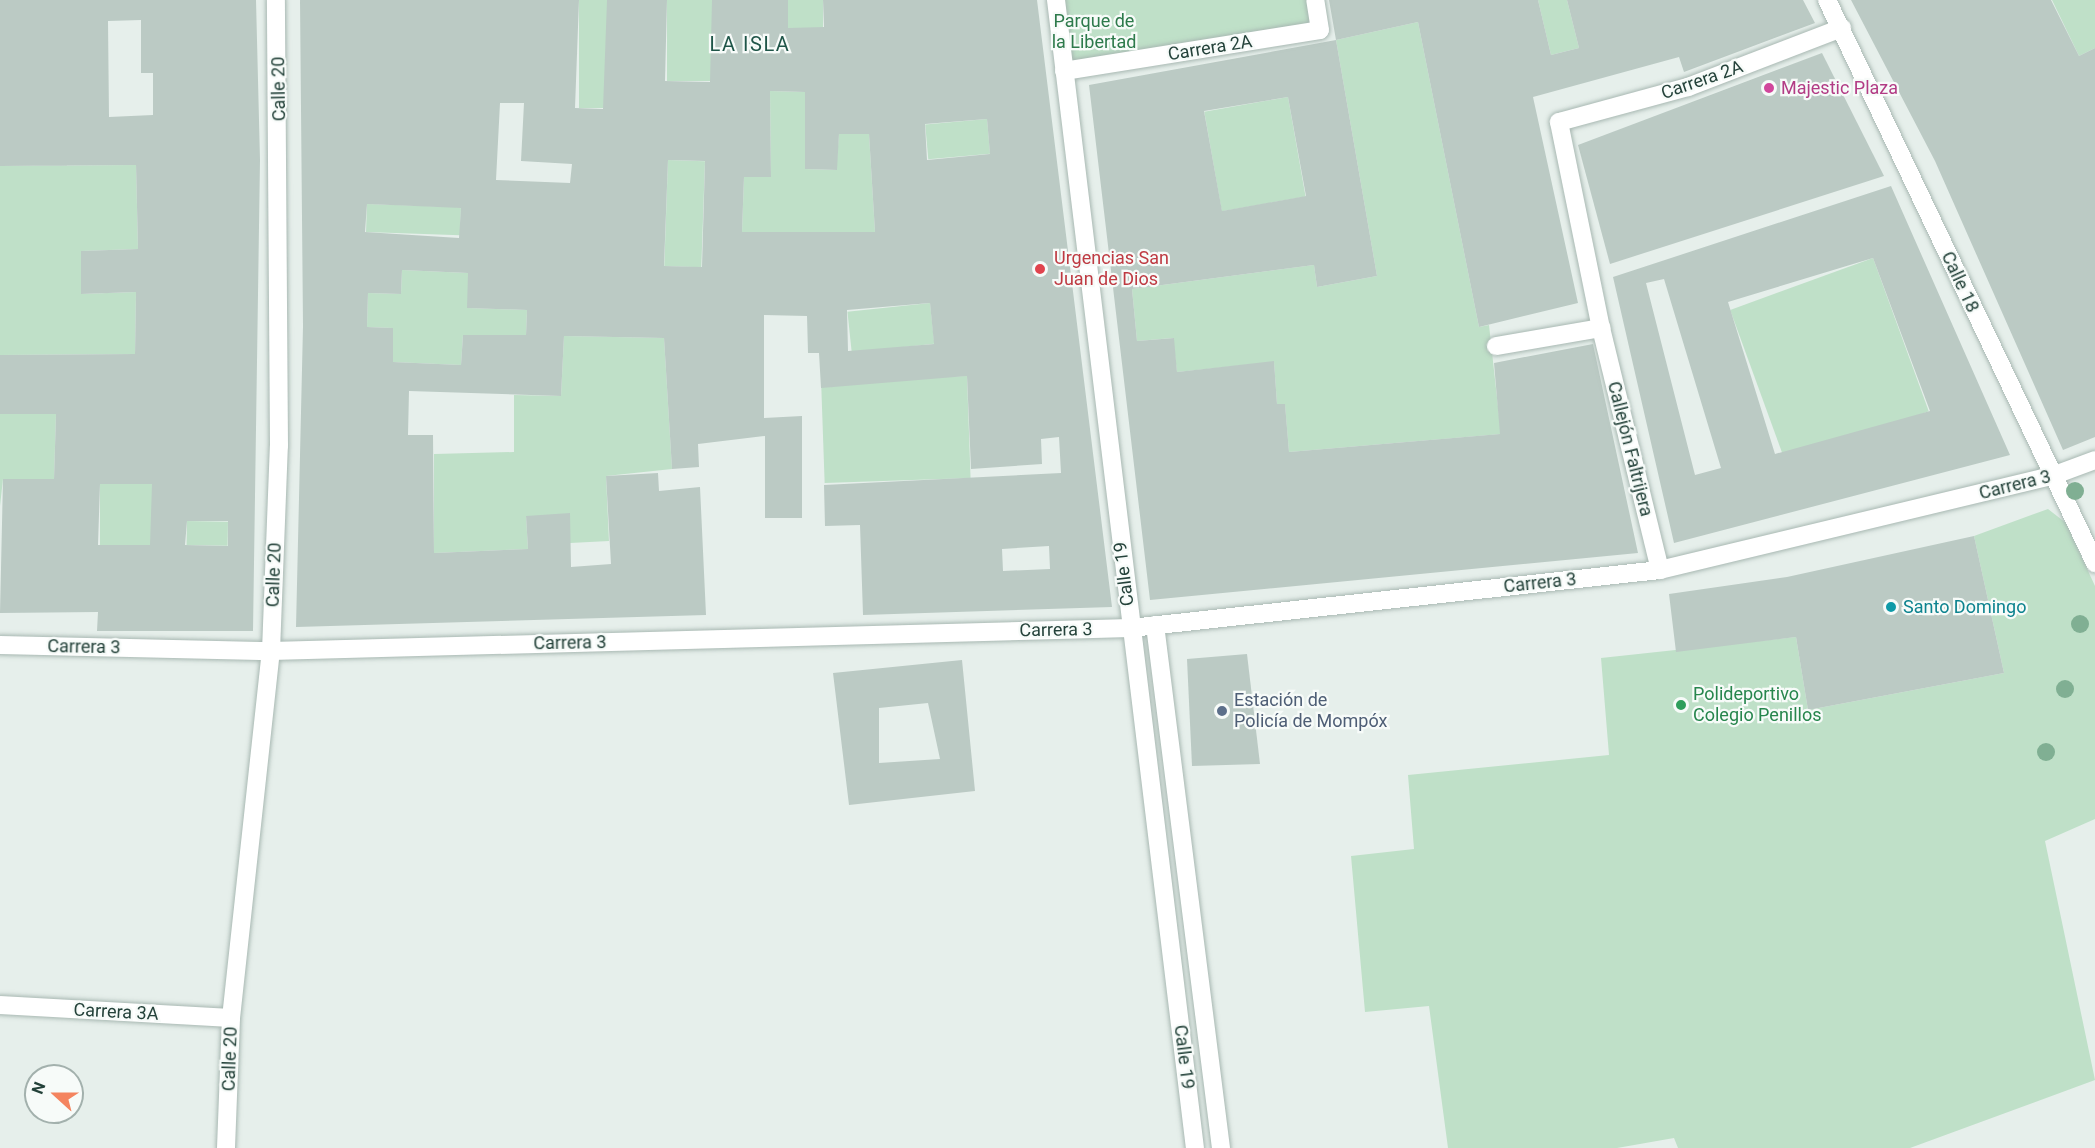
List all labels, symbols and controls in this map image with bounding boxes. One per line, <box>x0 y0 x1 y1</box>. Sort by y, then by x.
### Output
park label: Parque de la Libertad <box>1052 11 1136 54</box>
street label: Carrera 2A <box>1166 31 1254 65</box>
district label: LA ISLA <box>710 32 790 56</box>
street label: Carrera 2A <box>1658 56 1746 104</box>
street label: Calle 20 <box>268 57 290 121</box>
place label: Majestic Plaza <box>1781 77 1898 99</box>
marker: Majestic Plaza <box>1762 81 1776 95</box>
place label: Urgencias San Juan de Dios <box>1054 248 1169 290</box>
street label: Calle 18 <box>1937 248 1983 316</box>
marker: Urgencias San Juan de Dios <box>1031 260 1049 278</box>
street label: Callejón Faltrijera <box>1603 379 1657 519</box>
street label: Carrera 3 <box>1977 466 2053 504</box>
street label: Calle 19 <box>1109 541 1139 607</box>
street label: Calle 20 <box>262 542 286 608</box>
street label: Carrera 3 <box>1502 568 1578 598</box>
place label: Santo Domingo <box>1903 596 2026 618</box>
marker: Santo Domingo <box>1884 600 1898 614</box>
street label: Carrera 3 <box>1019 619 1093 641</box>
street label: Carrera 3 <box>533 632 607 654</box>
street label: Carrera 3 <box>47 636 121 658</box>
place label: Polideportivo Colegio Penillos <box>1693 684 1822 726</box>
place label: Estación de Policía de Mompóx <box>1234 690 1387 732</box>
marker: Polideportivo Colegio Penillos <box>1674 698 1688 712</box>
marker: Estación de Policía de Mompóx <box>1215 704 1229 718</box>
street label: Carrera 3A <box>73 999 159 1025</box>
street label: Calle 19 <box>1169 1024 1199 1090</box>
street label: Calle 20 <box>218 1026 242 1092</box>
north arrow <box>24 1064 84 1124</box>
text: N <box>28 1079 49 1097</box>

